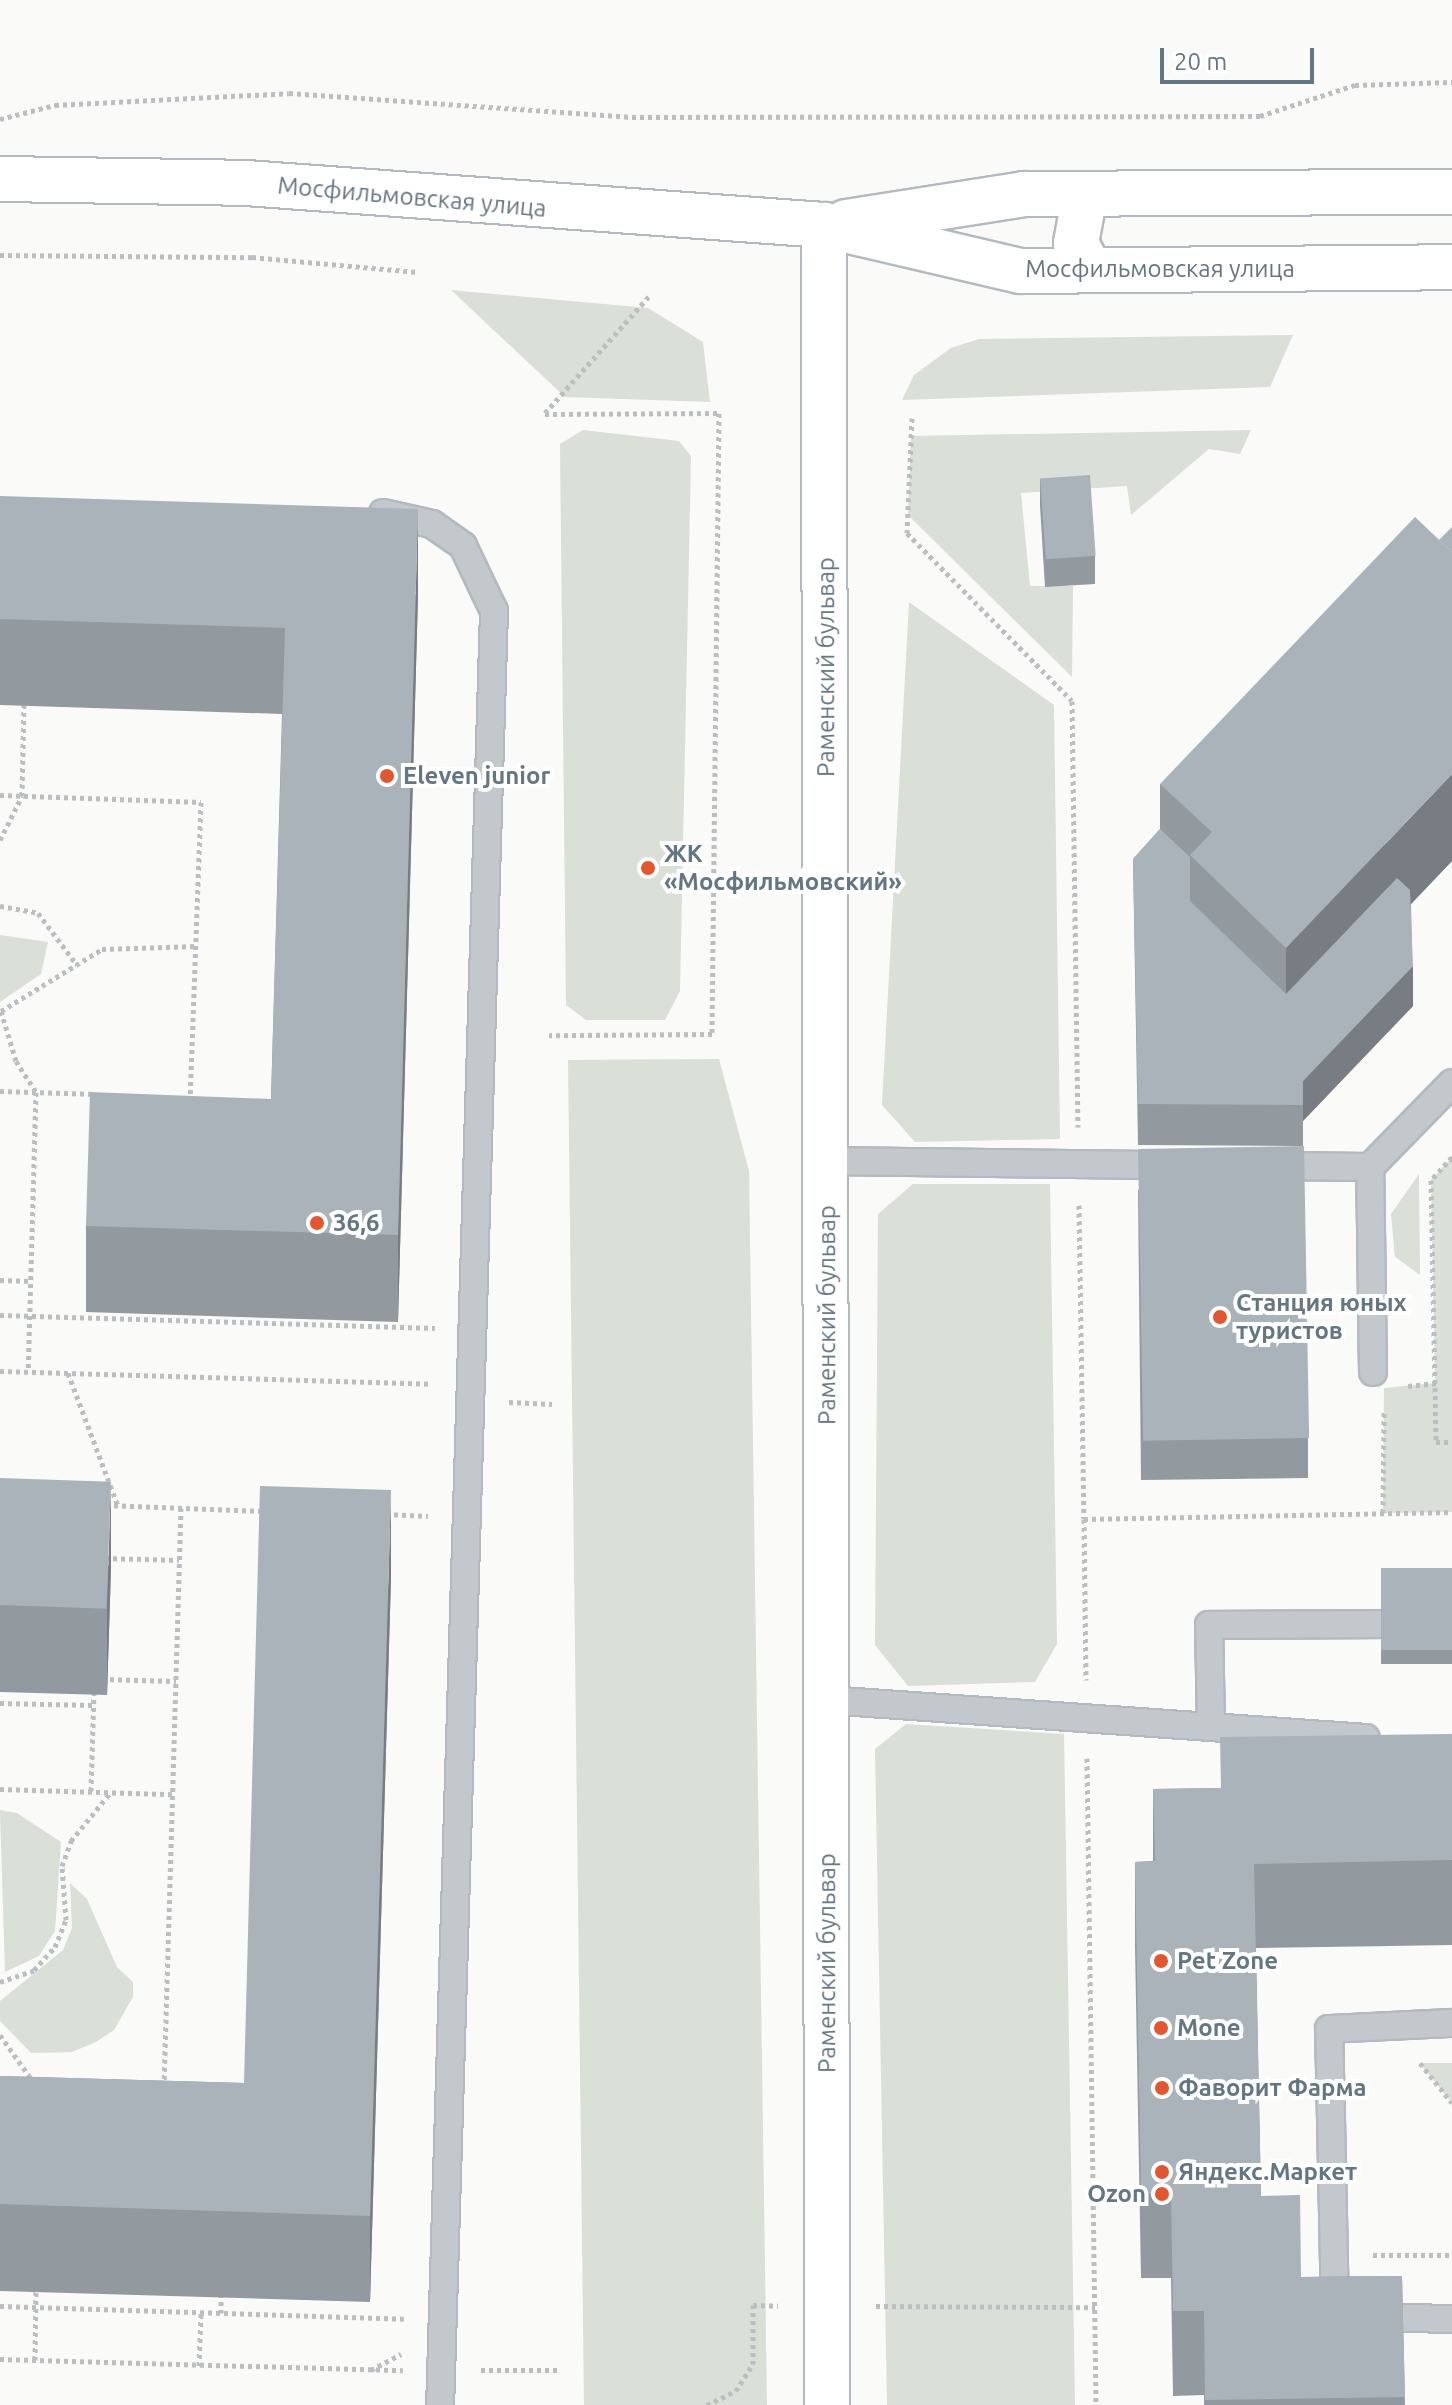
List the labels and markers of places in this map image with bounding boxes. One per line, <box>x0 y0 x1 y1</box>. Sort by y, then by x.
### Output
place label: Eleven junior <box>403 762 550 790</box>
marker: Eleven junior <box>378 767 396 785</box>
place label: ЖК «Мосфильмовский» <box>664 840 902 896</box>
marker: ЖК «Мосфильмовский» <box>639 859 657 877</box>
place label: 36,6 <box>333 1209 380 1237</box>
marker: 36,6 <box>308 1214 326 1232</box>
place label: Станция юных туристов <box>1236 1289 1406 1345</box>
marker: Станция юных туристов <box>1211 1308 1229 1326</box>
place label: Pet Zone <box>1177 1947 1278 1975</box>
marker: Pet Zone <box>1152 1952 1170 1970</box>
place label: Mone <box>1177 2014 1241 2042</box>
marker: Mone <box>1152 2019 1170 2037</box>
place label: Фаворит Фарма <box>1178 2074 1367 2102</box>
marker: Фаворит Фарма <box>1153 2079 1171 2097</box>
place label: Яндекс.Маркет <box>1178 2158 1357 2186</box>
marker: Яндекс.Маркет <box>1153 2163 1171 2181</box>
place label: Ozon <box>1087 2180 1146 2208</box>
marker: Ozon <box>1153 2185 1171 2203</box>

